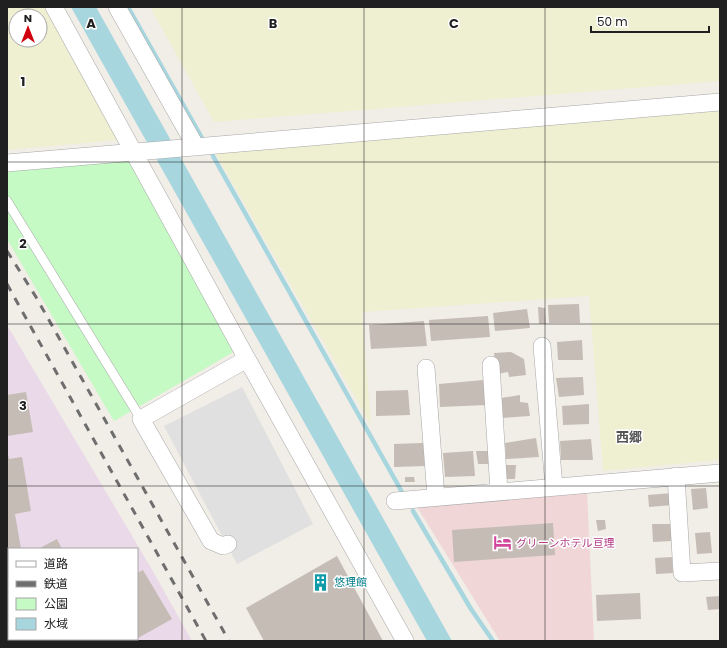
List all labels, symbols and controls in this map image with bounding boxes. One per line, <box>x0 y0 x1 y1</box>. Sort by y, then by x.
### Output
north arrow <box>8 8 48 48</box>
scale bar <box>591 8 709 34</box>
text: N <box>24 10 32 26</box>
text: 50 m <box>597 13 628 30</box>
text: A <box>86 14 96 33</box>
text: B <box>269 14 278 33</box>
text: C <box>449 14 459 33</box>
text: 1 <box>21 72 25 91</box>
text: 2 <box>19 234 27 253</box>
text: 3 <box>19 396 27 415</box>
district label: 西郷 <box>616 428 642 447</box>
hotel icon: グリーンホテル亘理 <box>493 533 513 553</box>
place label: グリーンホテル亘理 <box>516 535 614 551</box>
legend <box>8 548 138 640</box>
text: 道路 <box>44 555 68 572</box>
building icon: 悠理館 <box>311 572 331 592</box>
place label: 悠理館 <box>334 574 367 590</box>
text: 鉄道 <box>44 575 68 592</box>
text: 公園 <box>44 595 68 612</box>
text: 水域 <box>44 615 68 632</box>

